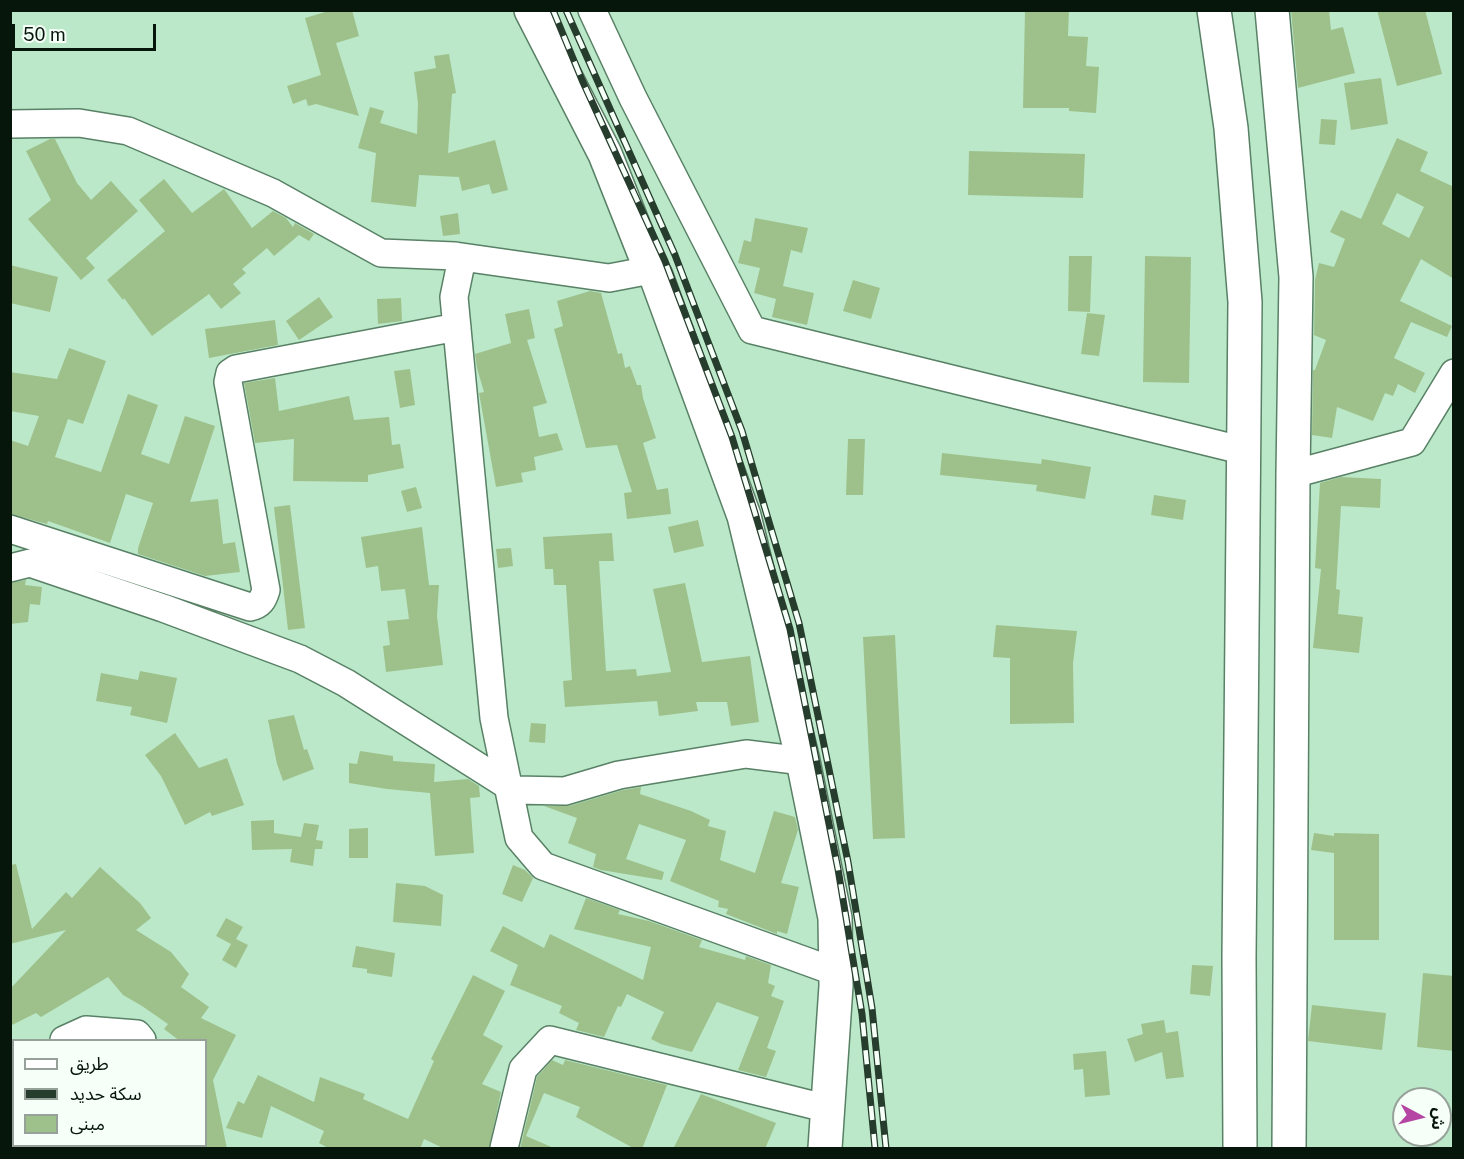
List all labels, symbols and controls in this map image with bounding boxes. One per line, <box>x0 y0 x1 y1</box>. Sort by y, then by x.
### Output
scale bar <box>15 12 159 50</box>
text: 50 m <box>23 24 66 45</box>
legend <box>12 1039 207 1147</box>
text: طريق <box>70 1053 109 1074</box>
text: سكة حديد <box>70 1083 142 1104</box>
north arrow <box>1392 1087 1452 1147</box>
text: ش <box>1428 1107 1449 1131</box>
text: مبنى <box>70 1113 105 1134</box>

